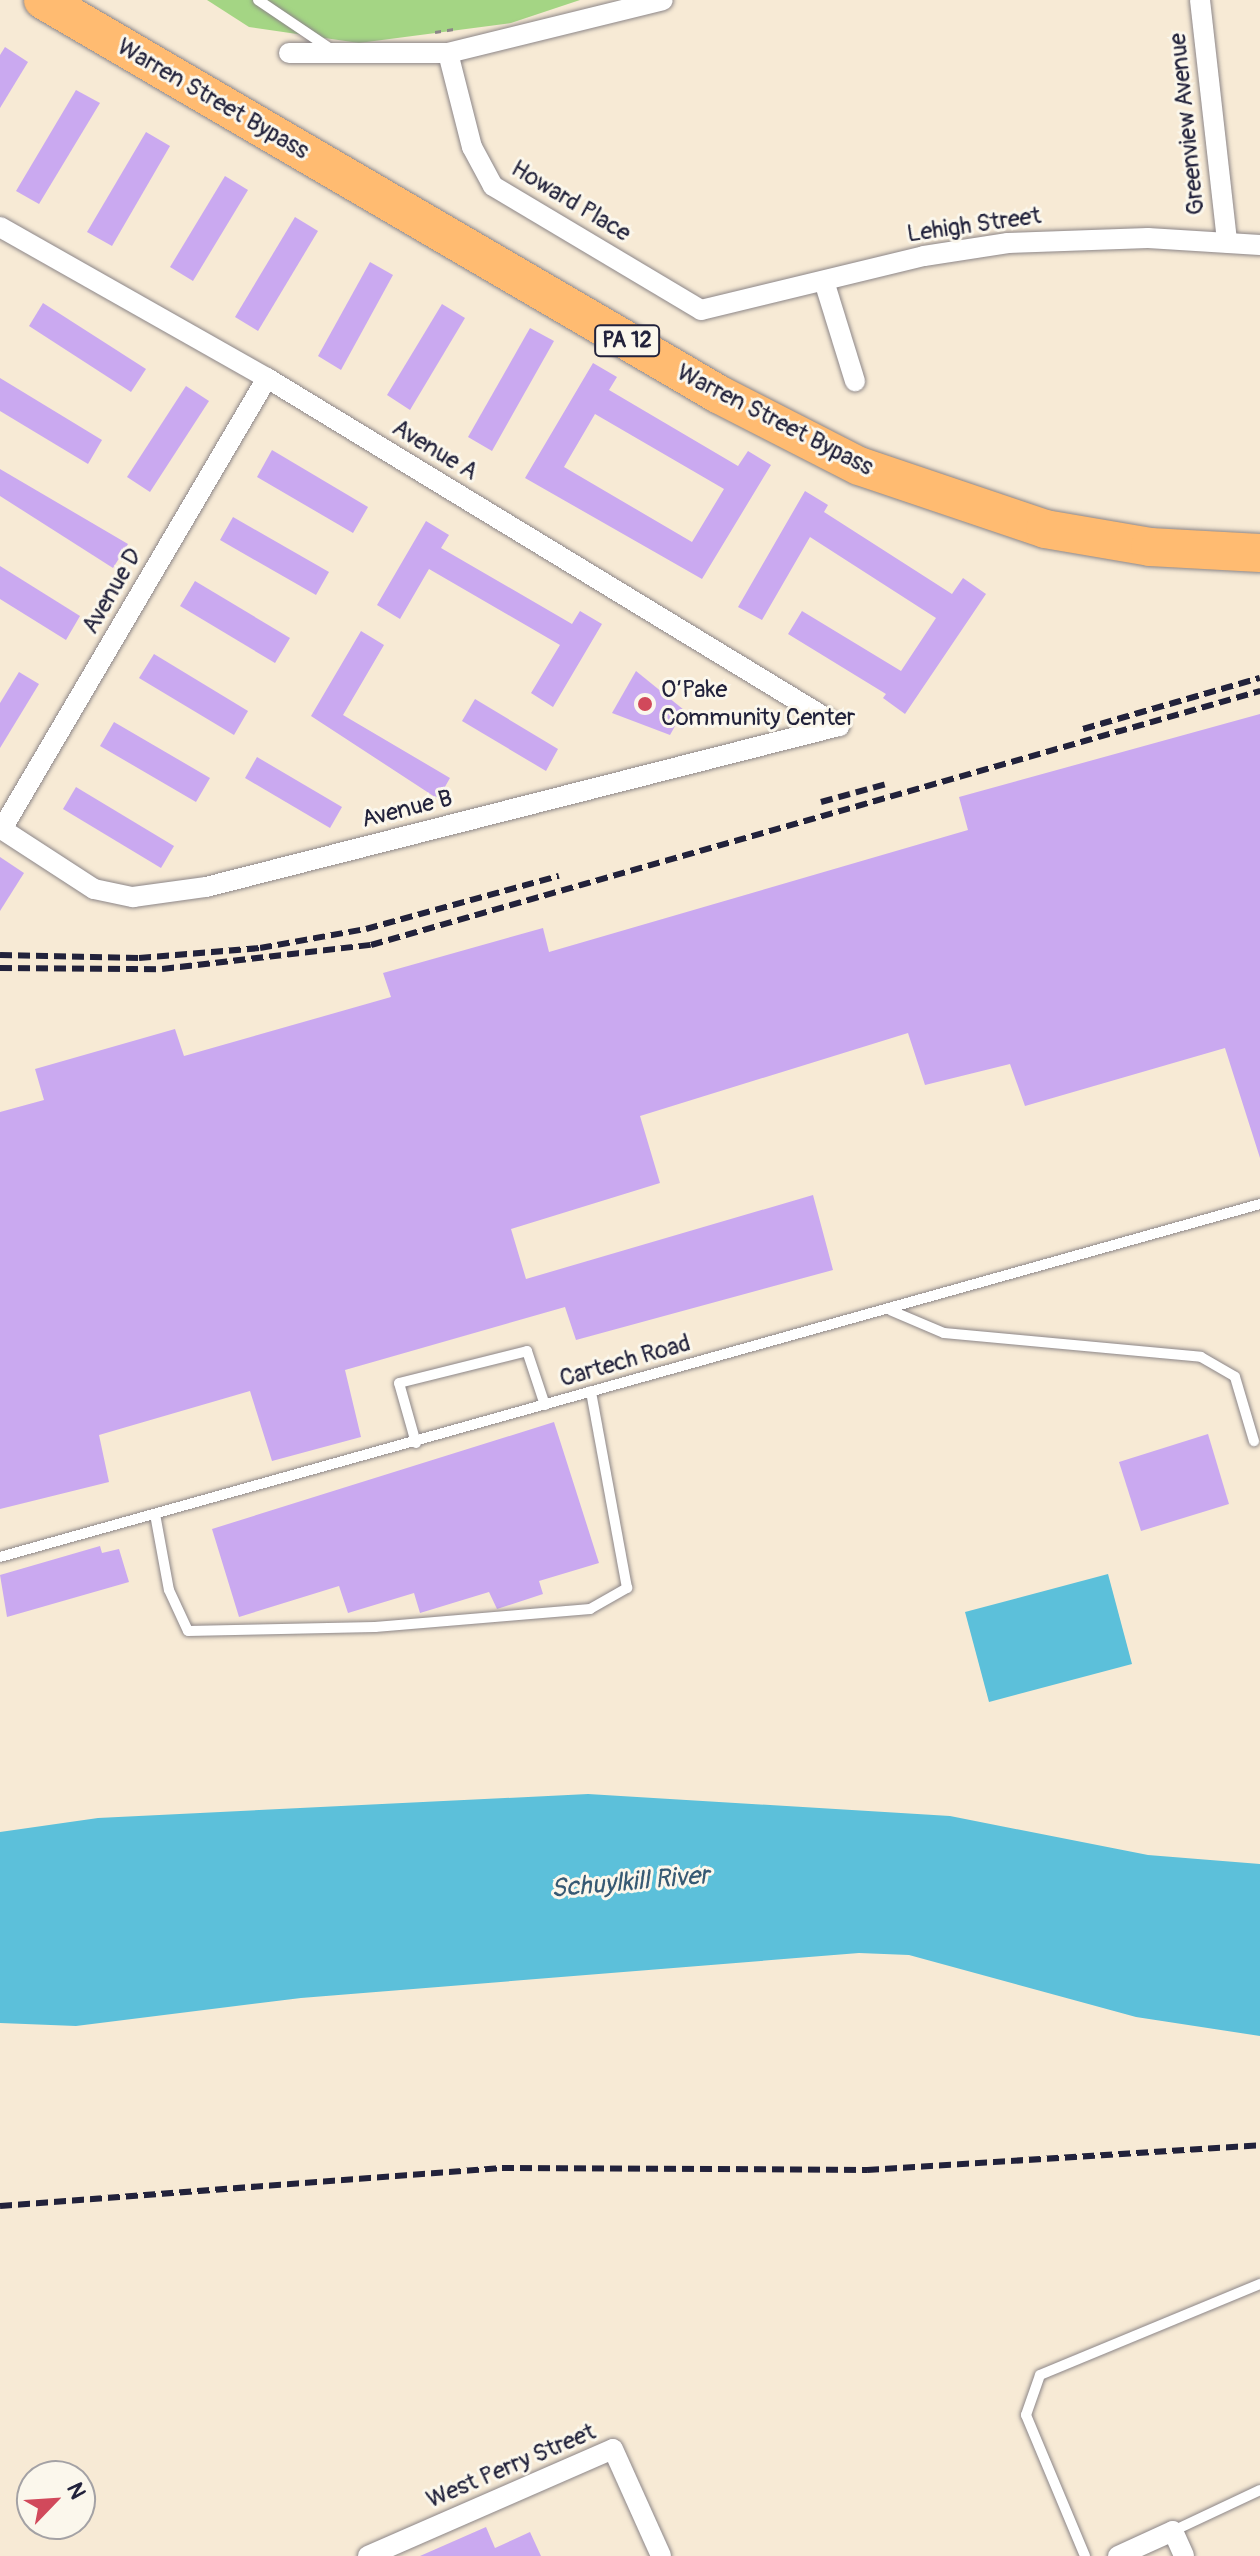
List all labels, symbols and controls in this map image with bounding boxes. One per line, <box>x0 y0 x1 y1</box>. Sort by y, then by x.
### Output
street label: Warren Street Bypass <box>112 32 314 166</box>
street label: Greenview Avenue <box>1163 32 1211 216</box>
street label: Howard Place <box>506 154 636 248</box>
street label: Lehigh Street <box>905 201 1043 249</box>
road number: PA 12 <box>593 323 661 359</box>
street label: Warren Street Bypass <box>672 358 878 482</box>
street label: Avenue A <box>387 413 483 487</box>
street label: Avenue D <box>76 543 148 639</box>
place label: O’Pake Community Center <box>661 676 855 732</box>
marker: O’Pake Community Center <box>636 695 654 713</box>
street label: Avenue B <box>359 784 455 834</box>
street label: Cartech Road <box>556 1329 694 1393</box>
water label: Schuylkill River <box>550 1861 710 1905</box>
street label: West Perry Street <box>422 2417 600 2515</box>
north arrow <box>16 2460 96 2540</box>
text: N <box>60 2478 92 2503</box>

